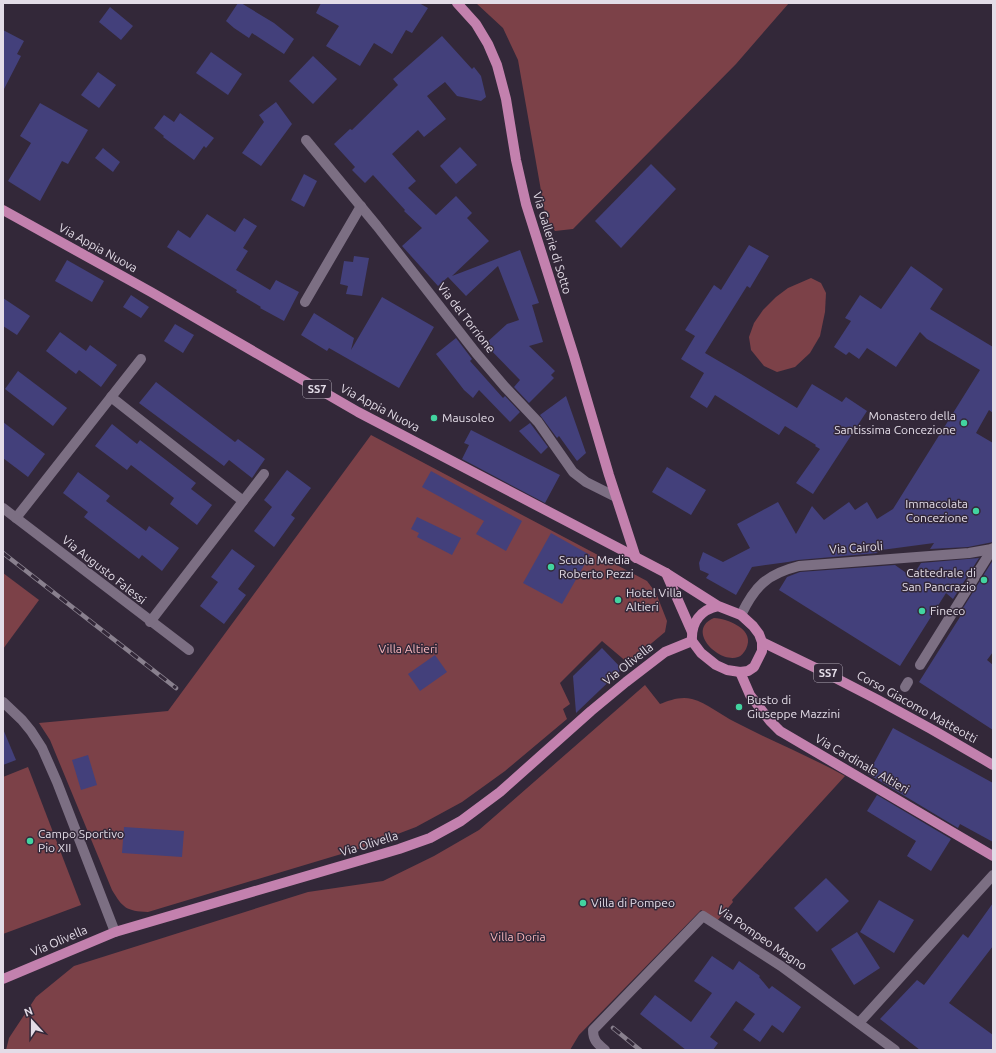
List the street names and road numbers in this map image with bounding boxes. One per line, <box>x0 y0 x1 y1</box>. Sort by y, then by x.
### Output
street label: Via Gallerie di Sotto <box>531 190 574 296</box>
street label: Via Appia Nuova <box>57 221 140 275</box>
street label: Via del Torrione <box>435 280 498 355</box>
road number: SS7 <box>303 380 331 398</box>
street label: Via Appia Nuova <box>338 381 422 434</box>
street label: Via Augusto Falessi <box>60 533 149 606</box>
street label: Via Cairoli <box>829 539 883 556</box>
street label: Via Olivella <box>600 640 655 687</box>
road number: SS7 <box>814 664 842 682</box>
street label: Corso Giacomo Matteotti <box>855 668 980 745</box>
street label: Via Cardinale Altieri <box>813 731 911 796</box>
street label: Via Olivella <box>338 829 400 859</box>
street label: Via Pompeo Magno <box>715 903 809 972</box>
street label: Via Olivella <box>29 923 89 958</box>

